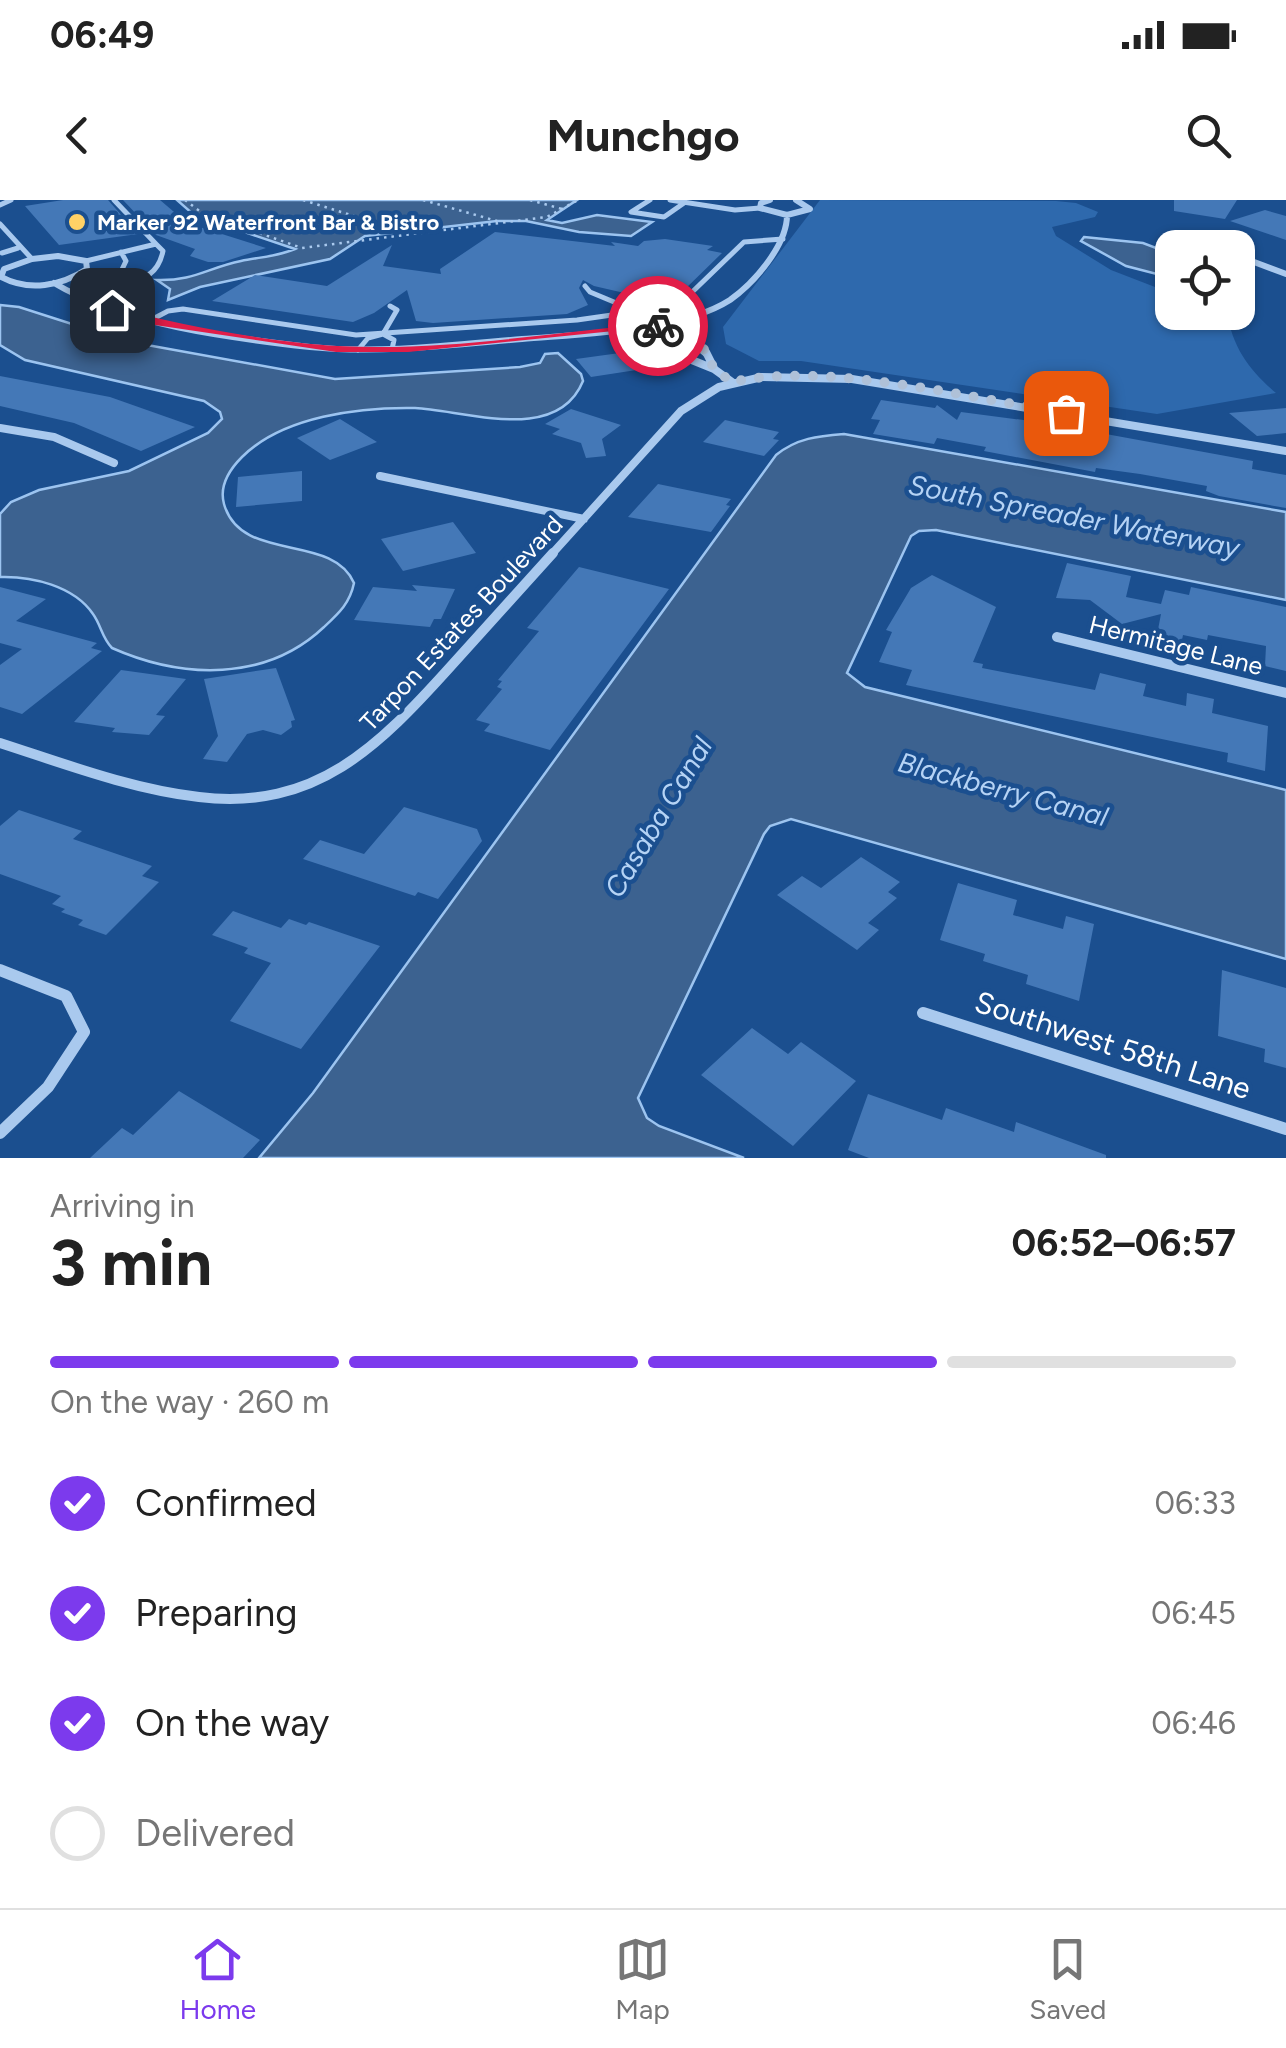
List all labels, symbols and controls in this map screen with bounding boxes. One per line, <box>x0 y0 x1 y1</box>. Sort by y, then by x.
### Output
text: 06:49 <box>50 12 154 58</box>
icon: back <box>50 108 105 163</box>
text: Munchgo <box>546 108 740 162</box>
icon: search <box>1181 108 1236 163</box>
place label: Marker 92 Waterfront Bar & Bistro <box>97 209 440 236</box>
marker: Marker 92 Waterfront Bar & Bistro <box>66 211 88 233</box>
map controls <box>1155 230 1255 330</box>
button: locate <box>1155 230 1255 330</box>
pin <box>70 268 155 353</box>
courier <box>608 276 708 376</box>
icon: home <box>85 283 140 338</box>
icon: bike <box>631 299 686 354</box>
pin <box>1024 371 1109 456</box>
icon: bag <box>1039 386 1094 441</box>
water label: South Spreader Waterway <box>906 467 1244 565</box>
street label: Tarpon Estates Boulevard <box>353 509 569 737</box>
street label: Hermitage Lane <box>1086 609 1266 681</box>
water label: Casaba Canal <box>597 730 720 903</box>
water label: Blackberry Canal <box>894 745 1112 834</box>
street label: Southwest 58th Lane <box>970 983 1256 1107</box>
text: Arriving in <box>50 1187 195 1225</box>
text: 06:52–06:57 <box>1012 1220 1236 1266</box>
text: 3 min <box>50 1223 212 1301</box>
text: On the way · 260 m <box>50 1383 329 1421</box>
icon: check <box>50 1476 105 1531</box>
text: Confirmed <box>135 1480 317 1526</box>
text: 06:33 <box>1154 1484 1236 1522</box>
icon: check <box>50 1586 105 1641</box>
text: Preparing <box>135 1590 297 1636</box>
text: 06:45 <box>1151 1594 1236 1632</box>
icon: check <box>50 1696 105 1751</box>
text: On the way <box>135 1700 329 1746</box>
text: 06:46 <box>1151 1704 1236 1742</box>
text: Delivered <box>135 1810 295 1856</box>
tab: Home <box>180 1932 256 2026</box>
tab: Map <box>615 1932 670 2026</box>
tab: Saved <box>1029 1932 1106 2026</box>

